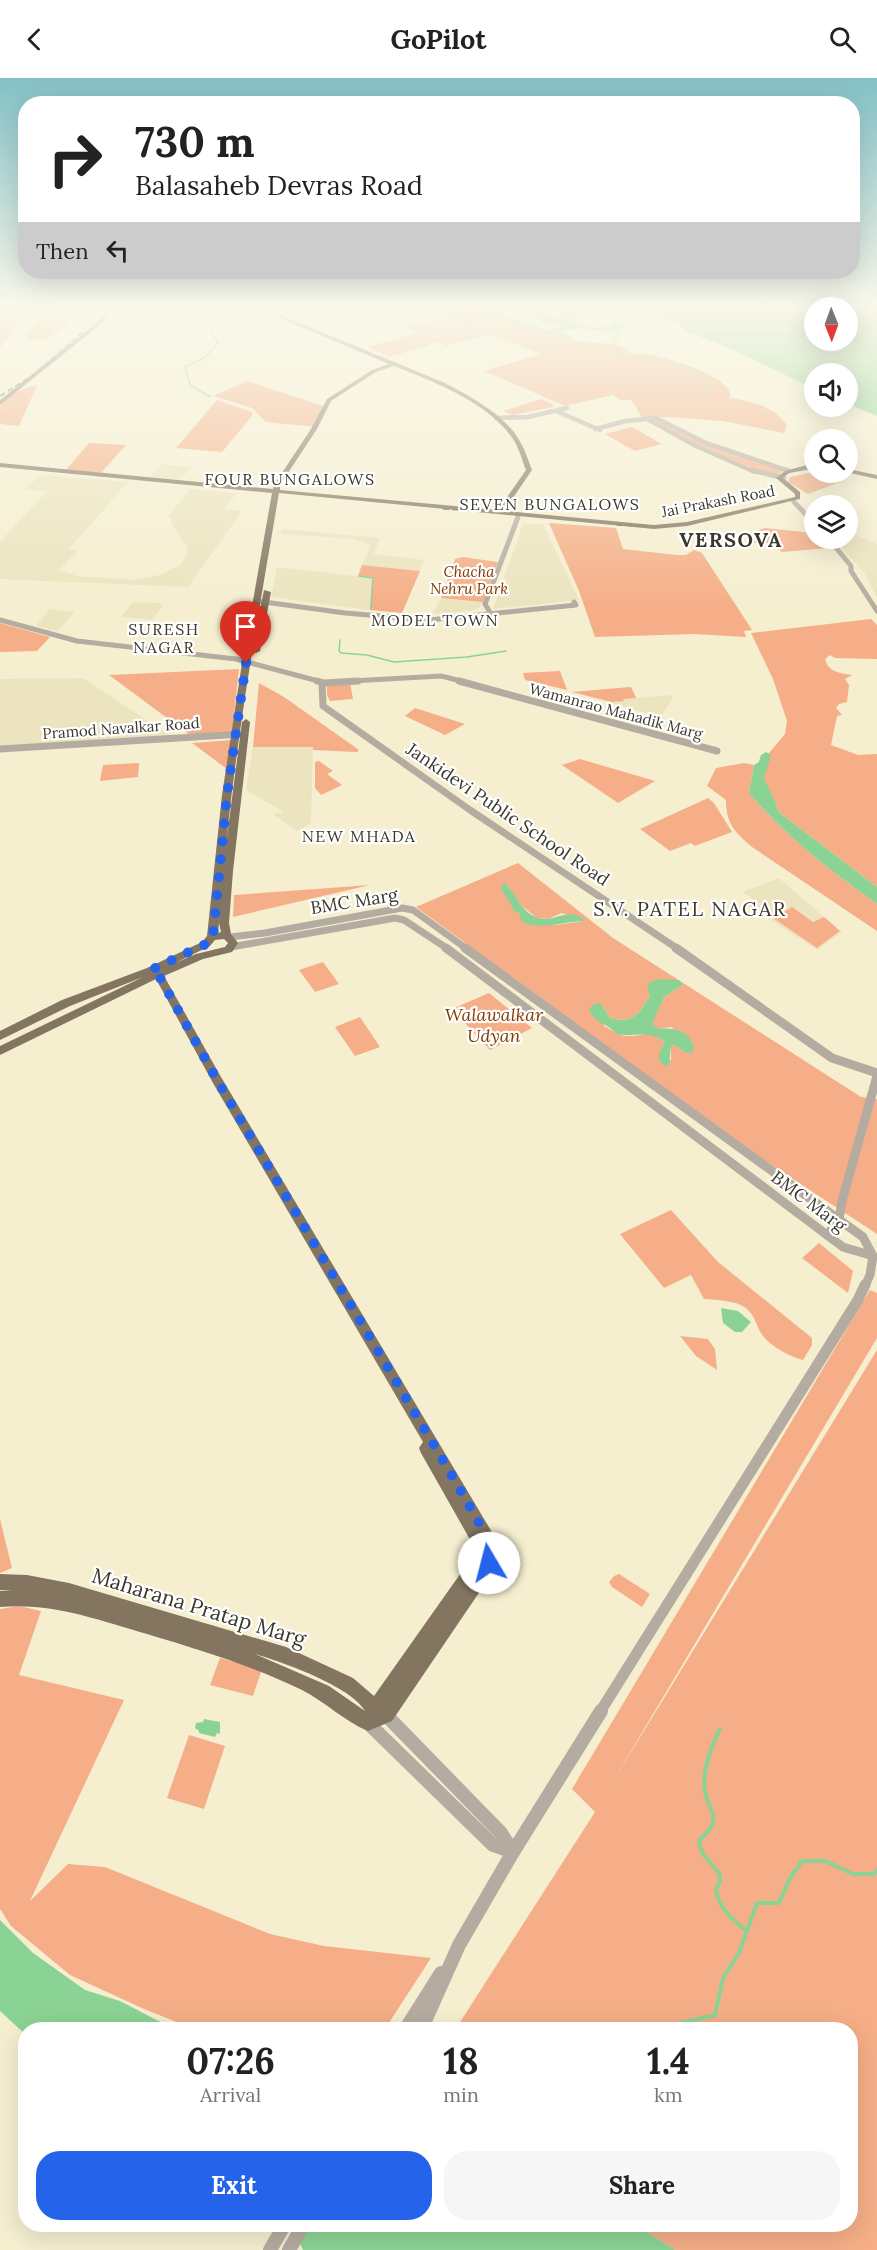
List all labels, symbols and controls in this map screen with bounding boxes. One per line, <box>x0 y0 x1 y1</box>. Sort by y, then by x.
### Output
text: GoPilot <box>391 22 486 56</box>
icon: back <box>18 23 51 56</box>
icon: search <box>826 23 859 56</box>
text: 730 m <box>135 115 255 169</box>
icon: right <box>36 120 114 198</box>
text: Balasaheb Devras Road <box>135 168 423 202</box>
icon: left <box>101 234 134 267</box>
text: Then <box>36 237 89 265</box>
north arrow <box>804 297 858 351</box>
map controls <box>804 297 858 549</box>
button: sound <box>804 363 858 417</box>
button: search <box>804 429 858 483</box>
district label: FOUR BUNGALOWS <box>204 469 376 489</box>
street label: Jai Prakash Road <box>659 481 776 521</box>
district label: SEVEN BUNGALOWS <box>460 494 640 514</box>
button: layers <box>804 495 858 549</box>
district label: VERSOVA <box>679 527 783 552</box>
park label: Chacha Nehru Park <box>430 562 508 598</box>
pin <box>220 601 271 663</box>
icon: arrive <box>229 610 262 643</box>
district label: MODEL TOWN <box>371 610 499 630</box>
district label: SURESH NAGAR <box>128 619 200 657</box>
street label: Wamanrao Mahadik Marg <box>527 679 706 743</box>
street label: Pramod Navalkar Road <box>42 713 200 743</box>
street label: Jankidevi Public School Road <box>401 737 614 891</box>
district label: NEW MHADA <box>302 826 416 846</box>
street label: BMC Marg <box>309 883 400 919</box>
district label: S.V. PATEL NAGAR <box>593 896 787 921</box>
park label: Walawalkar Udyan <box>445 1003 544 1047</box>
street label: BMC Marg <box>767 1165 852 1237</box>
position arrow <box>457 1531 521 1595</box>
street label: Maharana Pratap Marg <box>89 1562 310 1653</box>
text: 07:26 <box>186 2038 275 2084</box>
text: 18 <box>443 2038 479 2084</box>
text: 1.4 <box>647 2038 690 2084</box>
text: Arrival <box>200 2082 261 2107</box>
text: min <box>443 2082 479 2107</box>
text: km <box>654 2082 683 2107</box>
button: Exit <box>36 2151 432 2220</box>
button: Share <box>444 2151 840 2220</box>

